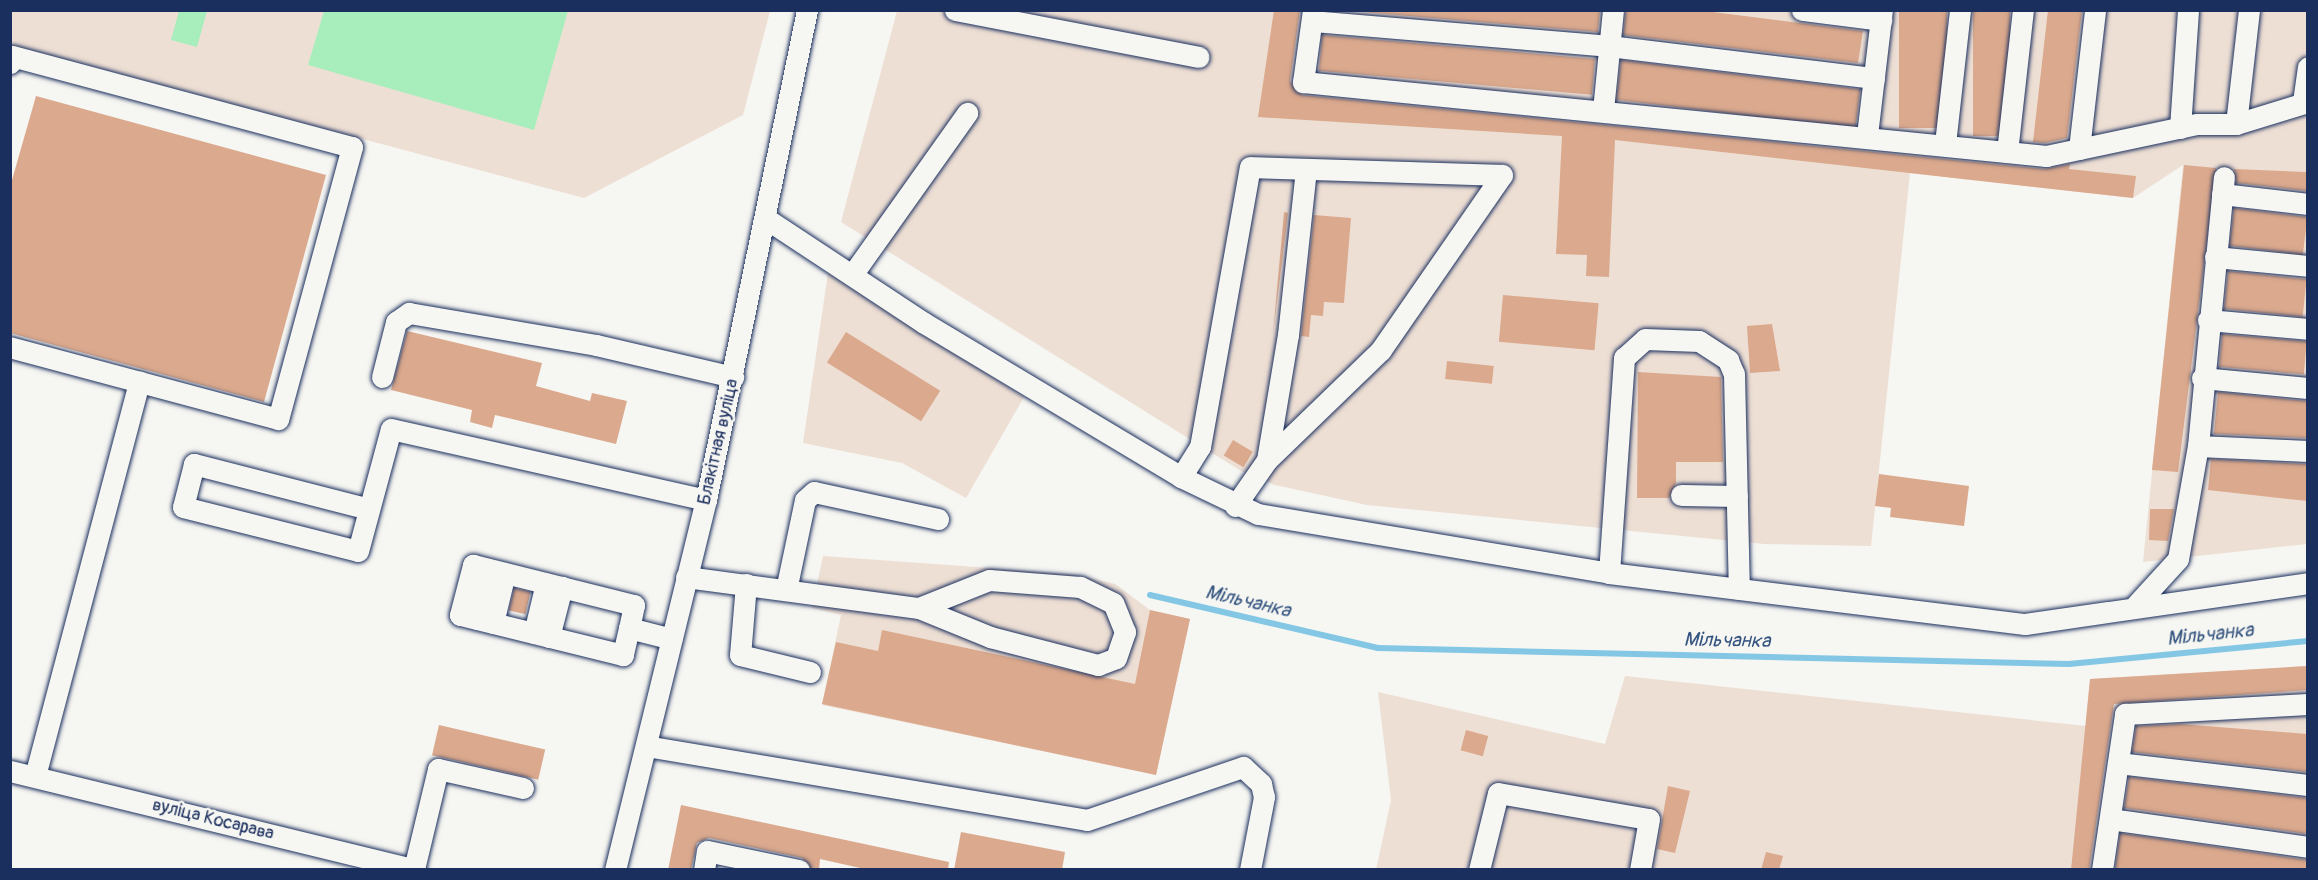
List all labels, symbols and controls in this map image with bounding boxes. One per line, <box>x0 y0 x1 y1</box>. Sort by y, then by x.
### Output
street label: Блакітная вуліца <box>694 377 744 507</box>
water label: Мільчанка <box>1203 580 1293 622</box>
water label: Мільчанка <box>2166 618 2254 650</box>
water label: Мільчанка <box>1683 627 1771 653</box>
street label: вуліца Косарава <box>150 794 276 846</box>

